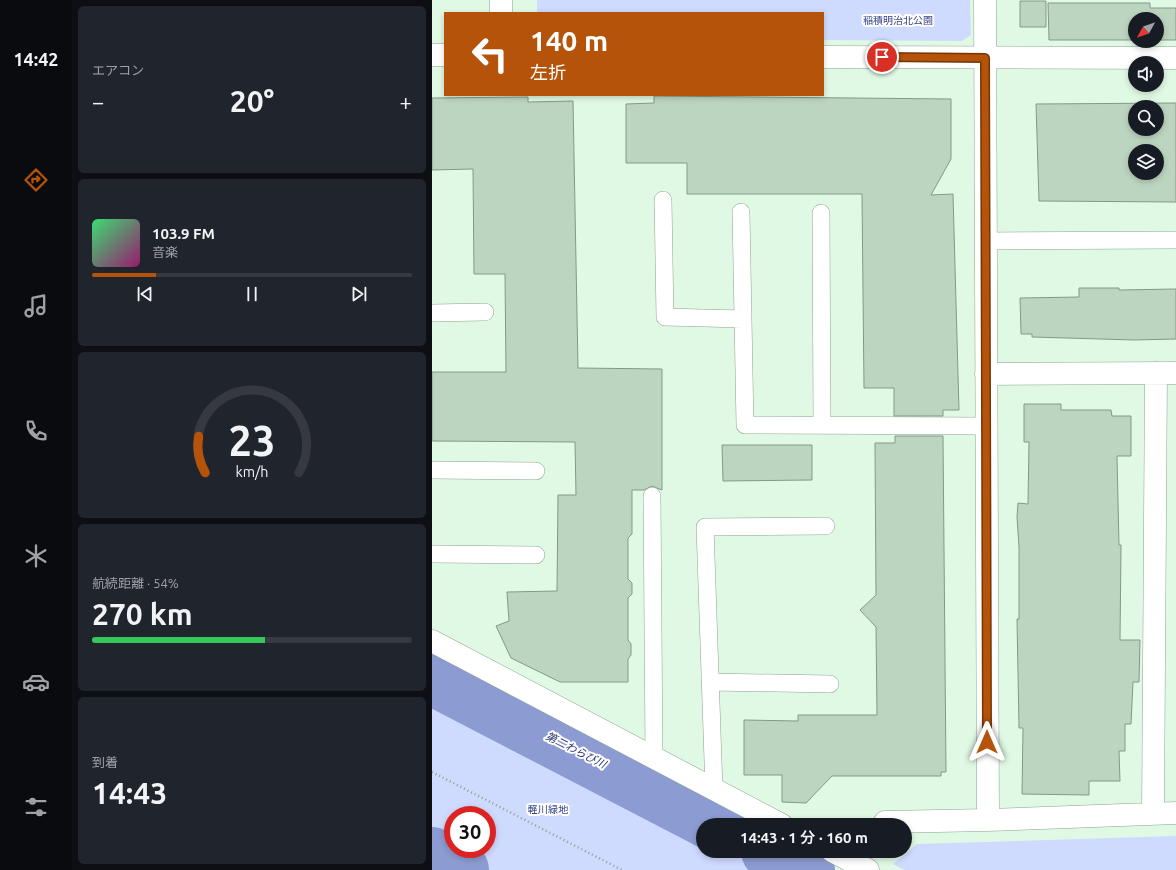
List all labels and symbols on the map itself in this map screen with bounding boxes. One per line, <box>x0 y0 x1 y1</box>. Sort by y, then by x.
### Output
north arrow <box>1128 12 1164 48</box>
park label: 稲積明治北公園 <box>863 15 933 26</box>
pin <box>865 40 899 74</box>
position arrow <box>966 721 1008 763</box>
water label: 第二わらび川 <box>544 730 609 771</box>
park label: 軽川緑地 <box>528 804 569 815</box>
speed limit sign: 30 <box>444 806 496 858</box>

